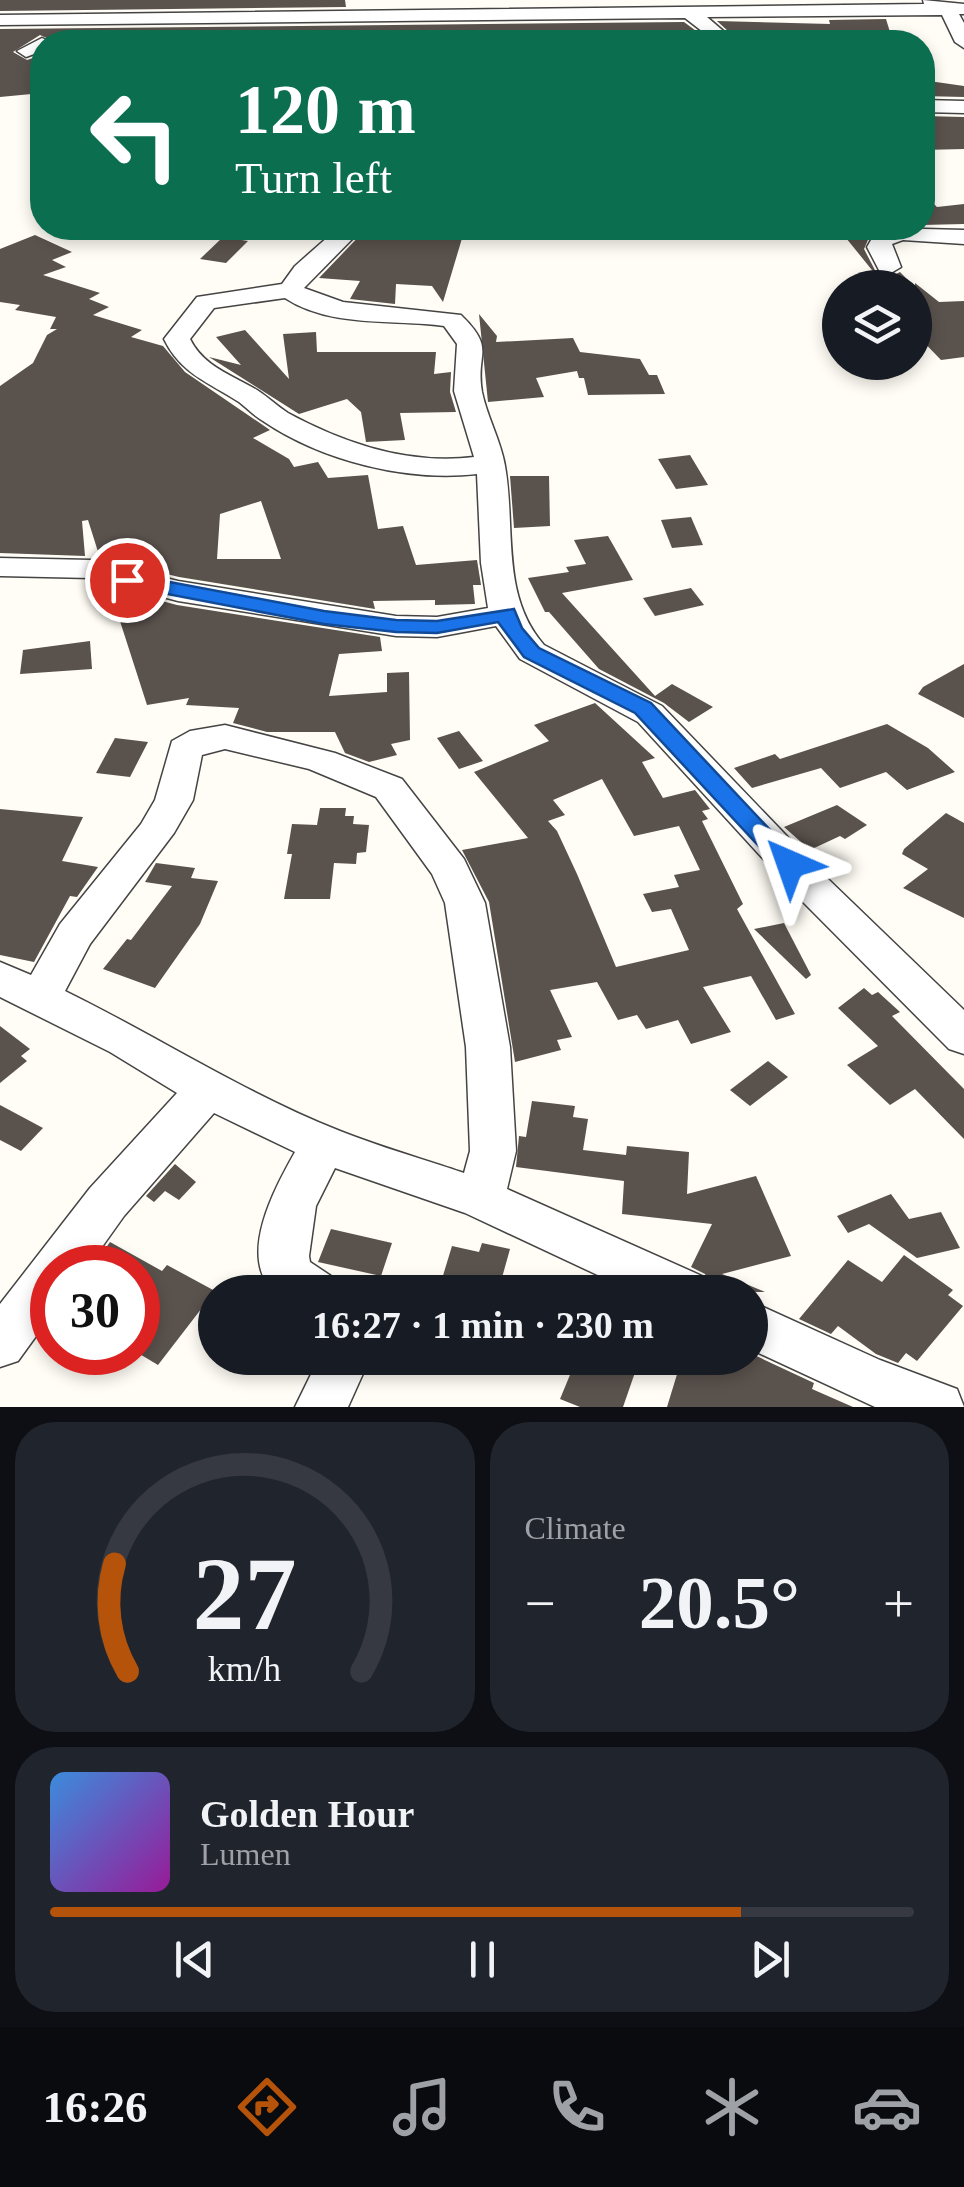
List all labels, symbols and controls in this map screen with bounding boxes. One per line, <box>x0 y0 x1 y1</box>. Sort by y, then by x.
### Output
icon: left <box>70 70 200 200</box>
text: 120 m <box>235 71 416 148</box>
text: Turn left <box>235 153 392 203</box>
map controls <box>822 270 932 380</box>
button: layers <box>822 270 932 380</box>
pin <box>85 538 170 623</box>
icon: arrive <box>100 553 155 608</box>
position arrow <box>738 812 842 916</box>
speed limit sign: 30 <box>30 1245 160 1375</box>
text: 16:27 · 1 min · 230 m <box>312 1304 654 1346</box>
text: Climate <box>525 1510 626 1546</box>
text: 27 <box>193 1536 297 1651</box>
text: 20.5° <box>639 1561 800 1644</box>
text: − <box>525 1573 556 1634</box>
text: + <box>883 1573 914 1634</box>
text: km/h <box>208 1649 282 1689</box>
text: Golden Hour <box>200 1793 414 1835</box>
text: Lumen <box>200 1836 291 1872</box>
icon: previous <box>167 1932 222 1987</box>
icon: pause <box>455 1932 510 1987</box>
icon: next <box>743 1932 798 1987</box>
icon: directions <box>232 2072 302 2142</box>
icon: music <box>387 2072 457 2142</box>
icon: phone <box>542 2072 612 2142</box>
icon: climate <box>697 2072 767 2142</box>
icon: car <box>852 2072 922 2142</box>
text: 16:26 <box>42 2082 147 2132</box>

